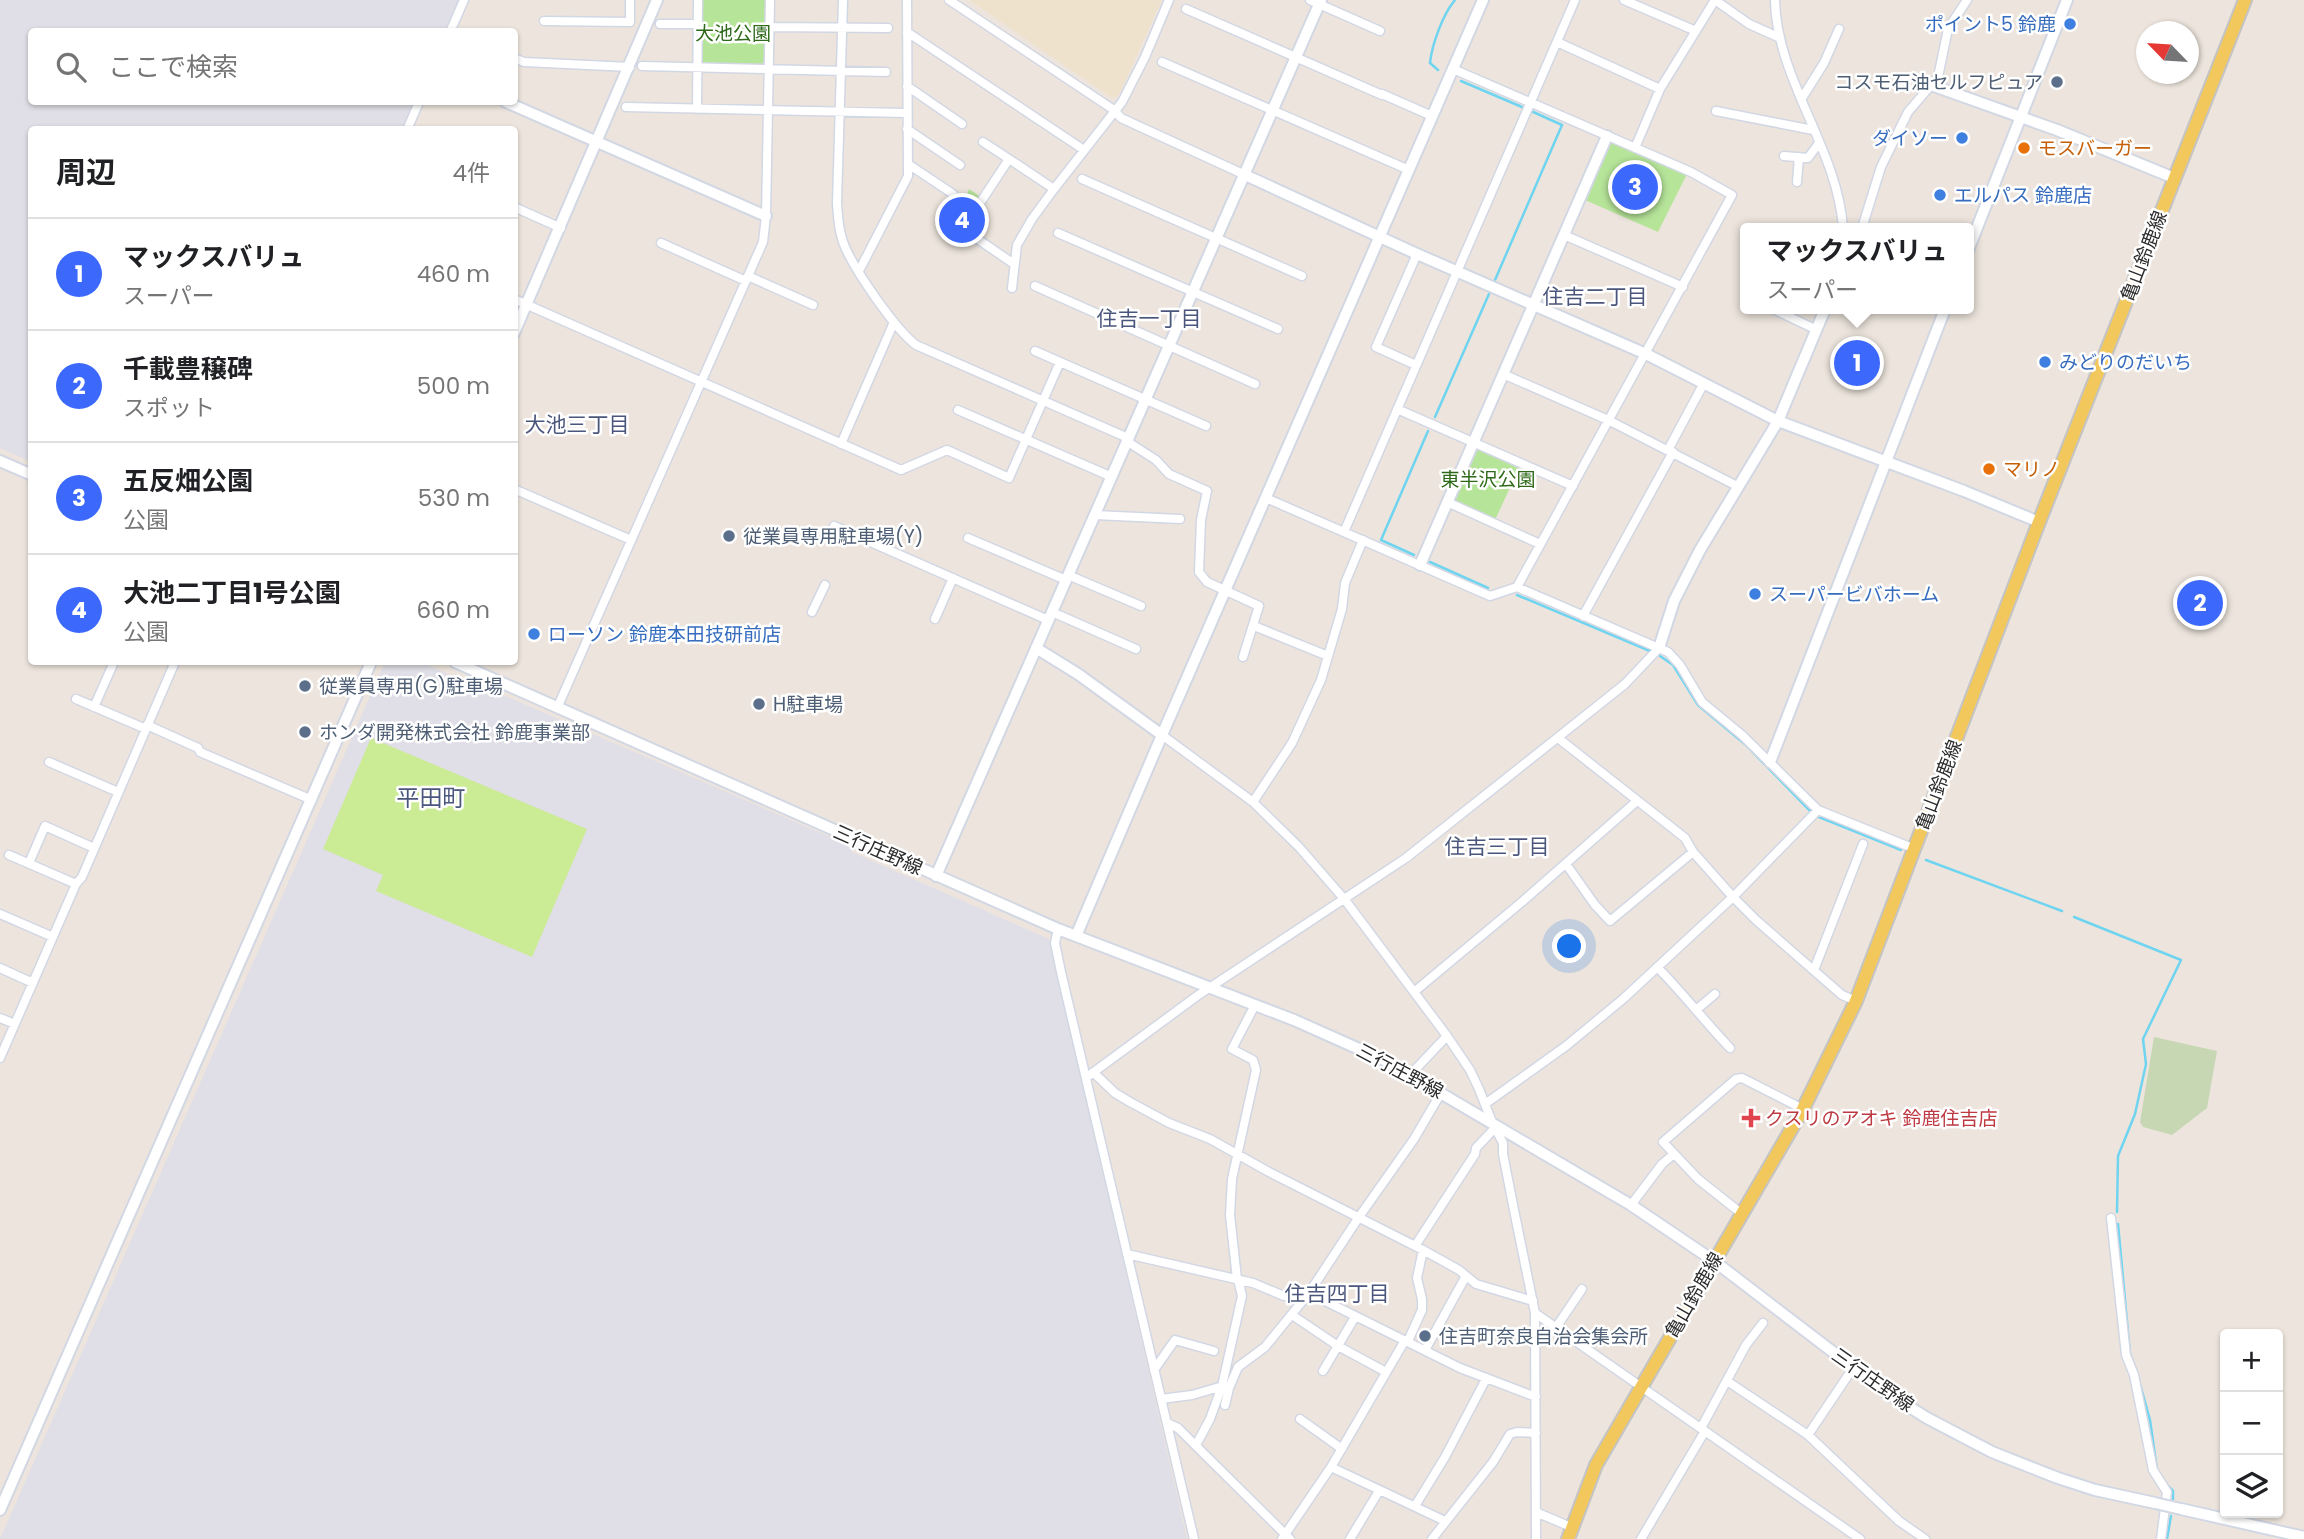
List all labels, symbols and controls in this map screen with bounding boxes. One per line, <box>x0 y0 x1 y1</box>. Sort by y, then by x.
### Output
place label: ポイント5 鈴鹿 <box>1925 11 2056 38</box>
marker: ポイント5 鈴鹿 <box>2062 16 2078 32</box>
park label: 大池公園 <box>695 20 771 47</box>
north arrow <box>2136 21 2199 84</box>
search box <box>28 28 518 105</box>
icon: search <box>52 48 90 86</box>
text: ここで検索 <box>108 49 238 85</box>
place label: コスモ石油セルフピュア <box>1834 69 2043 96</box>
marker: コスモ石油セルフピュア <box>2049 74 2065 90</box>
place label: ダイソー <box>1872 125 1948 152</box>
marker: ダイソー <box>1954 130 1970 146</box>
place label: モスバーガー <box>2038 135 2152 162</box>
marker: モスバーガー <box>2016 140 2032 156</box>
text: 周辺 <box>56 151 116 194</box>
text: 4件 <box>453 157 490 189</box>
pin: 3 <box>1612 161 1658 213</box>
place label: エルパス 鈴鹿店 <box>1954 182 2092 209</box>
marker: エルパス 鈴鹿店 <box>1932 187 1948 203</box>
pin: 4 <box>939 194 985 246</box>
street label: 亀山鈴鹿線 <box>2114 207 2174 305</box>
popup <box>1740 223 1974 314</box>
text: マックスバリュ <box>1766 233 1948 269</box>
text: マックスバリュ <box>123 239 304 275</box>
text: 1 <box>75 258 83 290</box>
text: 460 m <box>417 258 490 290</box>
text: スーパー <box>1766 274 1858 306</box>
text: スーパー <box>123 280 215 312</box>
district label: 住吉二丁目 <box>1543 282 1648 311</box>
district label: 住吉一丁目 <box>1097 304 1202 333</box>
pin: 1 <box>1834 337 1880 389</box>
place label: みどりのだいち <box>2059 349 2192 376</box>
text: 千載豊穣碑 <box>123 351 253 387</box>
marker: みどりのだいち <box>2037 354 2053 370</box>
text: 2 <box>72 370 86 402</box>
text: 500 m <box>417 370 490 402</box>
text: スポット <box>123 392 215 424</box>
district label: 大池三丁目 <box>525 410 630 439</box>
place label: マリノ <box>2003 456 2060 483</box>
marker: マリノ <box>1981 461 1997 477</box>
text: 五反畑公園 <box>123 463 253 499</box>
park label: 東半沢公園 <box>1440 466 1536 493</box>
text: 3 <box>72 482 86 514</box>
text: 530 m <box>418 482 490 514</box>
text: 公園 <box>123 504 169 536</box>
place label: 従業員専用駐車場(Y) <box>743 523 923 550</box>
marker: 従業員専用駐車場(Y) <box>721 528 737 544</box>
text: 大池二丁目1号公園 <box>123 575 341 611</box>
pin: 2 <box>2177 577 2223 629</box>
place label: スーパービバホーム <box>1769 581 1939 608</box>
marker: スーパービバホーム <box>1747 586 1763 602</box>
text: 4 <box>71 594 87 626</box>
text: 660 m <box>417 594 490 626</box>
text: 公園 <box>123 616 169 648</box>
place label: ローソン 鈴鹿本田技研前店 <box>548 621 781 648</box>
marker: ローソン 鈴鹿本田技研前店 <box>526 626 542 642</box>
place label: 従業員専用(G)駐車場 <box>319 673 503 700</box>
marker: 従業員専用(G)駐車場 <box>297 678 313 694</box>
place label: H駐車場 <box>773 691 843 718</box>
marker: H駐車場 <box>751 696 767 712</box>
place label: ホンダ開発株式会社 鈴鹿事業部 <box>319 719 590 746</box>
marker: ホンダ開発株式会社 鈴鹿事業部 <box>297 724 313 740</box>
street label: 亀山鈴鹿線 <box>1909 736 1969 834</box>
district label: 平田町 <box>397 782 466 814</box>
street label: 三行庄野線 <box>829 818 927 882</box>
district label: 住吉三丁目 <box>1445 832 1550 861</box>
your location <box>1552 929 1586 963</box>
street label: 三行庄野線 <box>1352 1037 1448 1105</box>
place label: クスリのアオキ 鈴鹿住吉店 <box>1765 1105 1998 1132</box>
marker: クスリのアオキ 鈴鹿住吉店 <box>1743 1110 1759 1126</box>
street label: 亀山鈴鹿線 <box>1659 1247 1729 1343</box>
district label: 住吉四丁目 <box>1285 1279 1390 1308</box>
place label: 住吉町奈良自治会集会所 <box>1439 1323 1648 1350</box>
marker: 住吉町奈良自治会集会所 <box>1417 1328 1433 1344</box>
map controls <box>2220 1329 2283 1518</box>
button: + <box>2220 1329 2283 1392</box>
street label: 三行庄野線 <box>1826 1342 1920 1418</box>
button: − <box>2220 1392 2283 1455</box>
button: layers <box>2220 1455 2283 1518</box>

